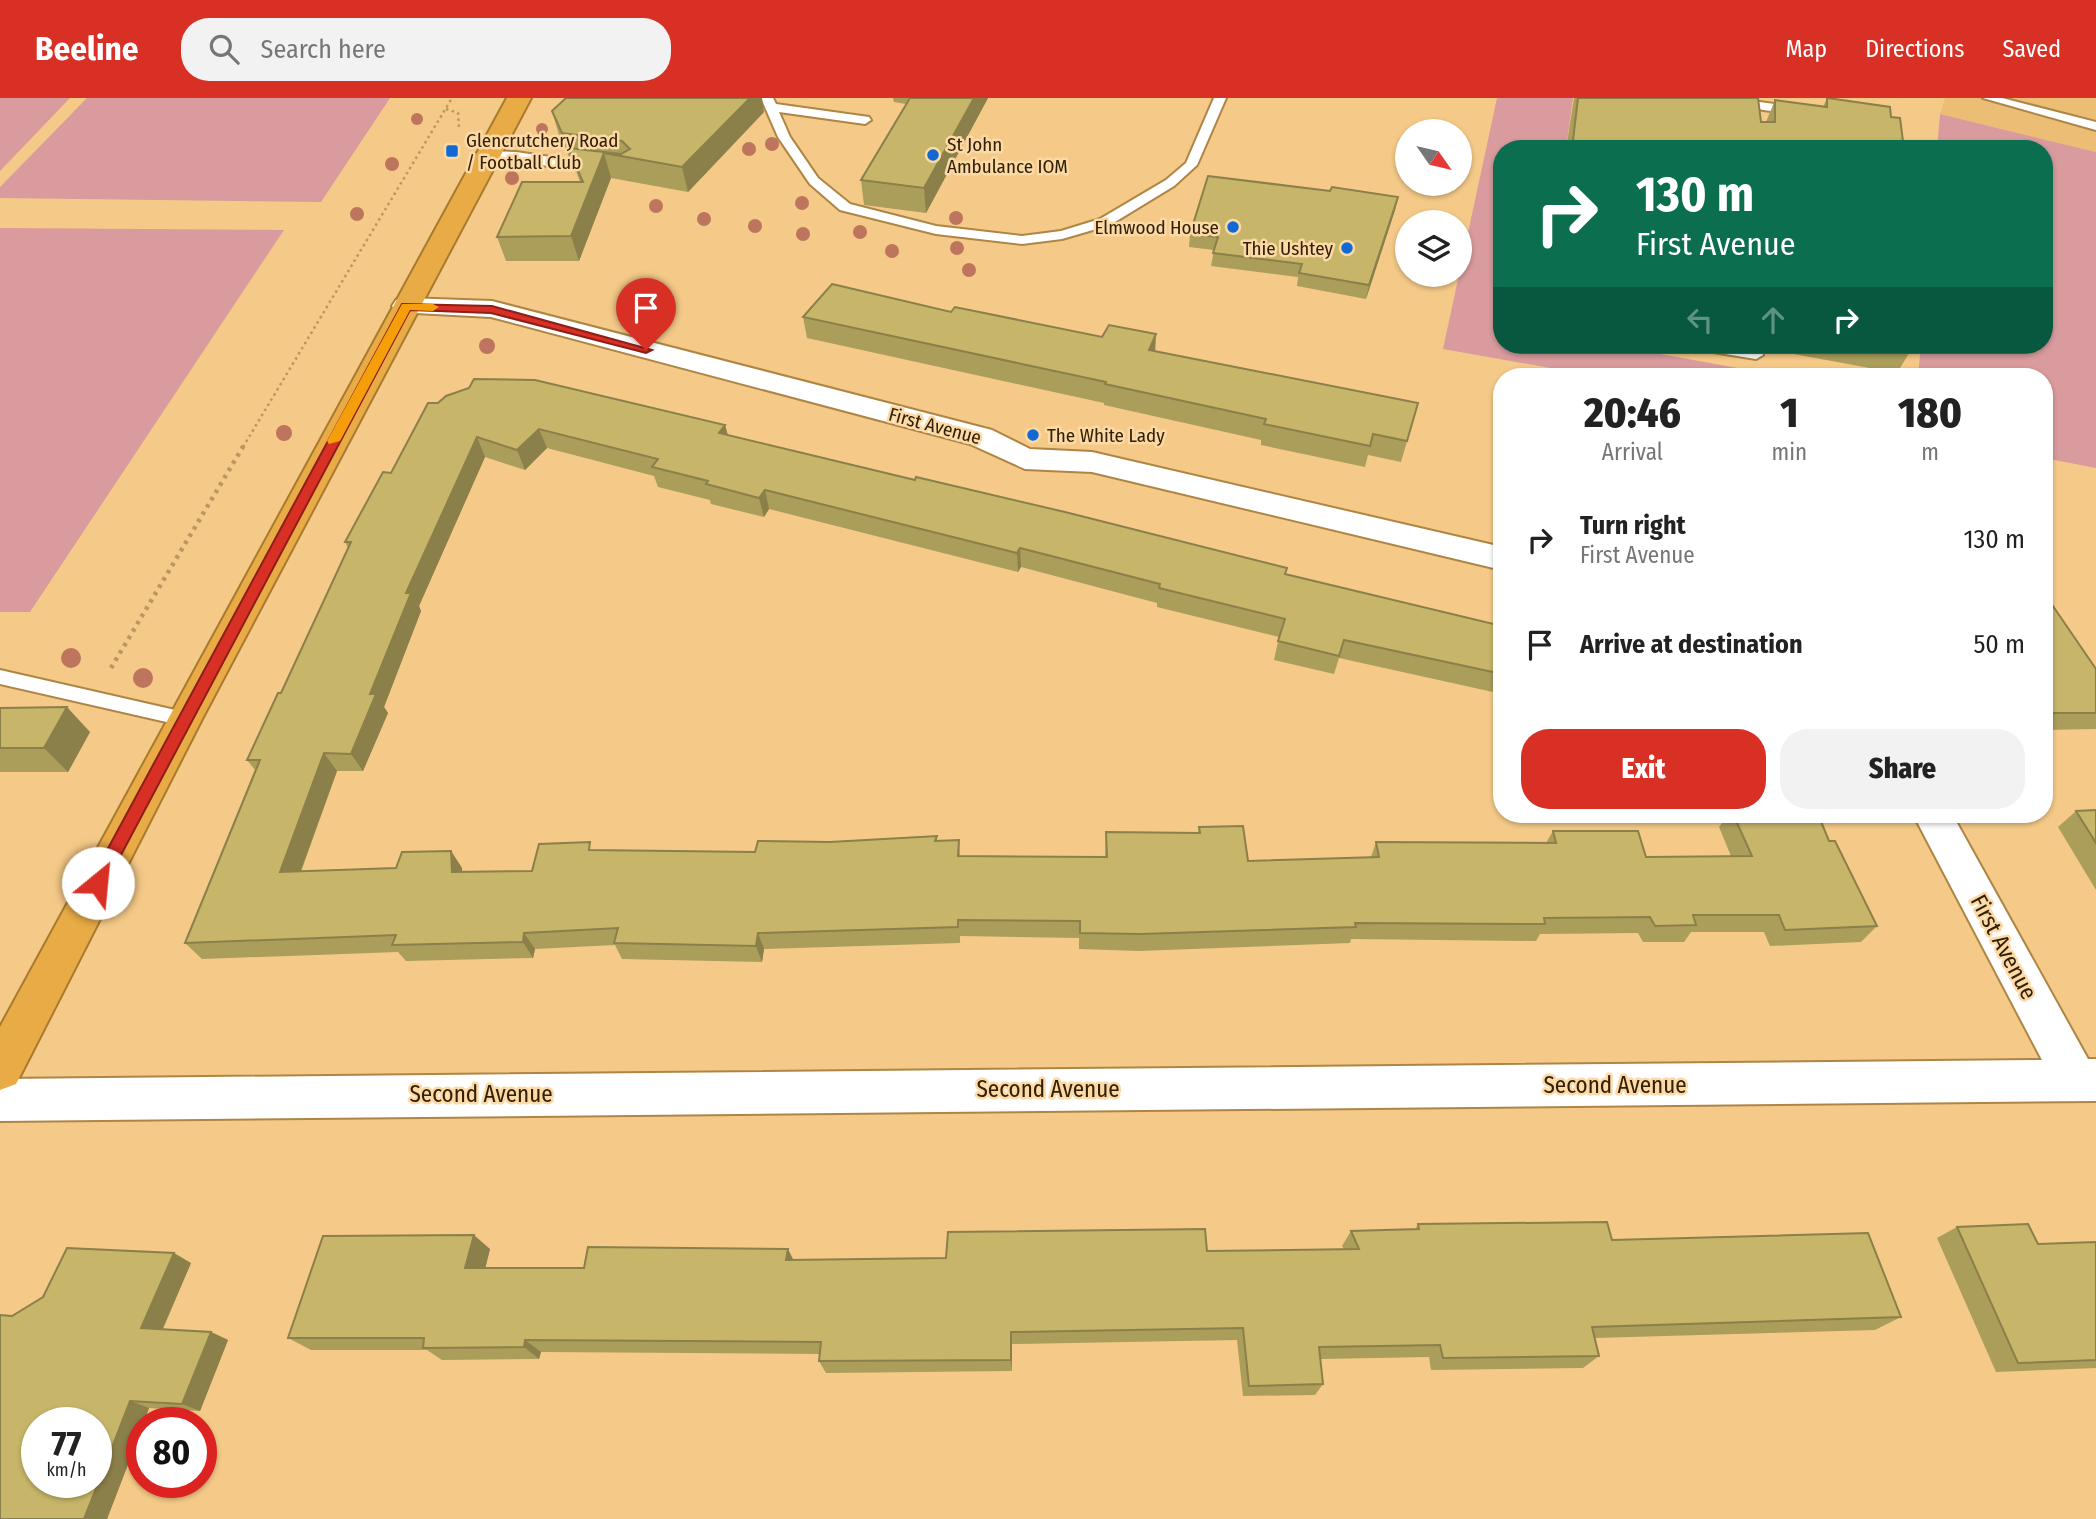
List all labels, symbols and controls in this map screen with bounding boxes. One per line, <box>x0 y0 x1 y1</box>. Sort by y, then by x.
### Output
search box <box>181 18 671 81</box>
text: Beeline <box>35 29 139 69</box>
icon: search <box>205 30 243 68</box>
text: Search here <box>261 34 386 65</box>
text: Map <box>1786 35 1827 63</box>
text: Directions <box>1865 35 1964 63</box>
text: Saved <box>2002 35 2061 63</box>
north arrow <box>1395 119 1472 196</box>
map controls <box>1395 119 1472 287</box>
place label: Glencrutchery Road / Football Club <box>466 129 618 174</box>
place label: St John Ambulance IOM <box>947 133 1068 178</box>
marker: Glencrutchery Road / Football Club <box>444 143 460 159</box>
marker: St John Ambulance IOM <box>925 147 941 163</box>
text: 130 m <box>1636 165 1754 224</box>
icon: right <box>1521 168 1612 259</box>
button: layers <box>1395 210 1472 287</box>
place label: Elmwood House <box>1095 216 1219 239</box>
marker: Elmwood House <box>1225 219 1241 235</box>
text: First Avenue <box>1636 225 1796 263</box>
place label: Thie Ushtey <box>1243 237 1334 260</box>
marker: Thie Ushtey <box>1339 240 1355 256</box>
pin <box>616 278 676 350</box>
icon: arrive <box>627 289 665 327</box>
icon: left <box>1681 301 1719 339</box>
icon: ahead <box>1754 301 1792 339</box>
icon: right <box>1827 301 1865 339</box>
text: 20:46 <box>1584 388 1681 438</box>
text: 1 <box>1780 388 1799 438</box>
text: 180 <box>1898 388 1962 438</box>
street label: First Avenue <box>886 403 984 449</box>
place label: The White Lady <box>1047 424 1165 447</box>
marker: The White Lady <box>1025 427 1041 443</box>
text: Arrival <box>1602 438 1663 466</box>
text: min <box>1772 438 1807 466</box>
text: m <box>1921 438 1939 466</box>
text: Turn right <box>1580 510 1686 541</box>
icon: right <box>1521 521 1559 559</box>
text: 130 m <box>1963 524 2025 555</box>
text: First Avenue <box>1580 541 1695 569</box>
icon: arrive <box>1521 626 1559 664</box>
text: Arrive at destination <box>1580 629 1803 660</box>
text: 50 m <box>1973 629 2025 660</box>
button: Exit <box>1521 729 1766 809</box>
button: Share <box>1780 729 2025 809</box>
position arrow <box>61 846 135 920</box>
street label: First Avenue <box>1965 890 2043 1004</box>
street label: Second Avenue <box>1543 1071 1687 1099</box>
street label: Second Avenue <box>976 1075 1120 1103</box>
street label: Second Avenue <box>409 1080 553 1108</box>
speed limit sign: 80 <box>126 1407 217 1498</box>
text: 77 <box>52 1422 81 1464</box>
text: km/h <box>46 1459 87 1481</box>

